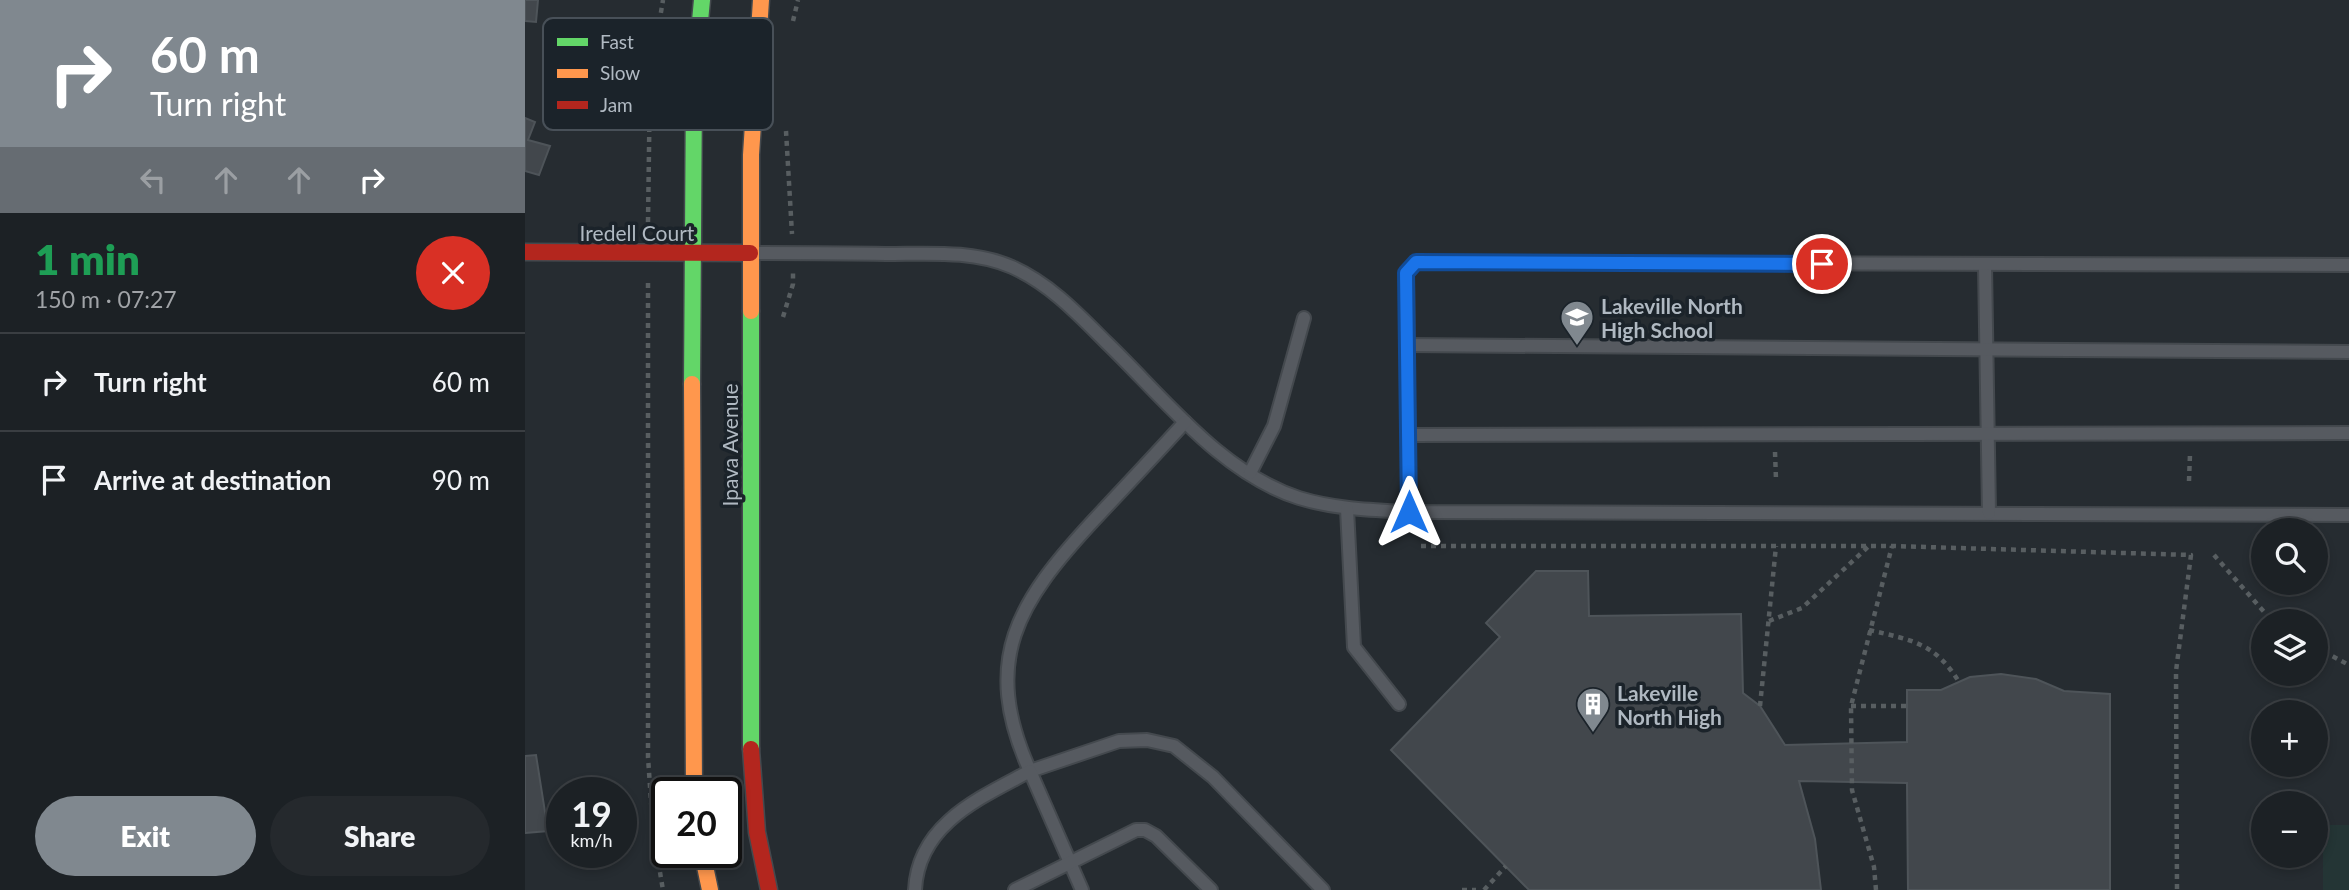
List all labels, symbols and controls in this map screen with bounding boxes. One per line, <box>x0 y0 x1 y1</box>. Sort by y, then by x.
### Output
legend <box>543 18 773 130</box>
text: 60 m <box>150 25 260 83</box>
icon: right <box>35 28 126 119</box>
text: Fast <box>600 30 634 53</box>
text: Slow <box>600 61 640 84</box>
text: Turn right <box>150 84 286 123</box>
text: Jam <box>600 93 633 116</box>
icon: left <box>134 161 172 199</box>
icon: ahead <box>207 161 245 199</box>
icon: ahead <box>280 161 318 199</box>
icon: right <box>353 161 391 199</box>
street label: Iredell Court <box>580 220 695 245</box>
text: 1 min <box>35 234 140 284</box>
pin <box>1792 234 1852 294</box>
button: close <box>416 236 490 310</box>
icon: arrive <box>1803 245 1841 283</box>
text: 150 m · 07:27 <box>35 285 177 313</box>
place label: Lakeville North High School <box>1601 293 1743 342</box>
school or university icon: Lakeville North High School <box>1558 298 1596 347</box>
icon: right <box>35 363 73 401</box>
text: Turn right <box>94 366 207 398</box>
text: 60 m <box>432 366 490 398</box>
street label: Ipava Avenue <box>717 384 742 506</box>
icon: arrive <box>35 461 73 499</box>
text: Arrive at destination <box>94 464 331 496</box>
text: 90 m <box>432 464 490 496</box>
position arrow <box>1372 475 1446 549</box>
map controls <box>2251 518 2328 868</box>
button: search <box>2251 518 2328 595</box>
button: layers <box>2251 609 2328 686</box>
place label: Lakeville North High <box>1617 680 1722 729</box>
building icon: Lakeville North High <box>1574 685 1612 734</box>
button: + <box>2251 700 2328 777</box>
speed limit sign: 20 <box>651 777 742 868</box>
button: − <box>2251 791 2328 868</box>
text: 19 <box>571 792 612 834</box>
button: Exit <box>35 796 256 876</box>
button: Share <box>270 796 490 876</box>
text: km/h <box>570 829 613 851</box>

